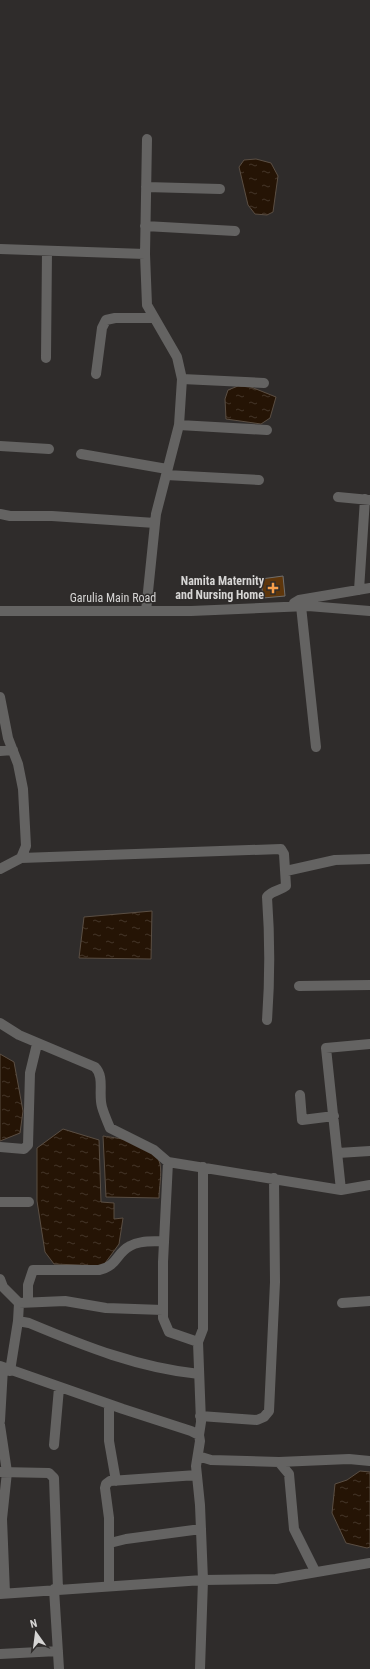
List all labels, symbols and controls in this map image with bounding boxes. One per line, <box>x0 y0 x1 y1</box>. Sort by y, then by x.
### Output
place label: Namita Maternity and Nursing Home <box>175 574 265 602</box>
marker: Namita Maternity and Nursing Home <box>267 582 279 594</box>
street label: Garulia Main Road <box>70 591 156 605</box>
north arrow <box>16 1613 56 1653</box>
text: N <box>29 1617 39 1631</box>

